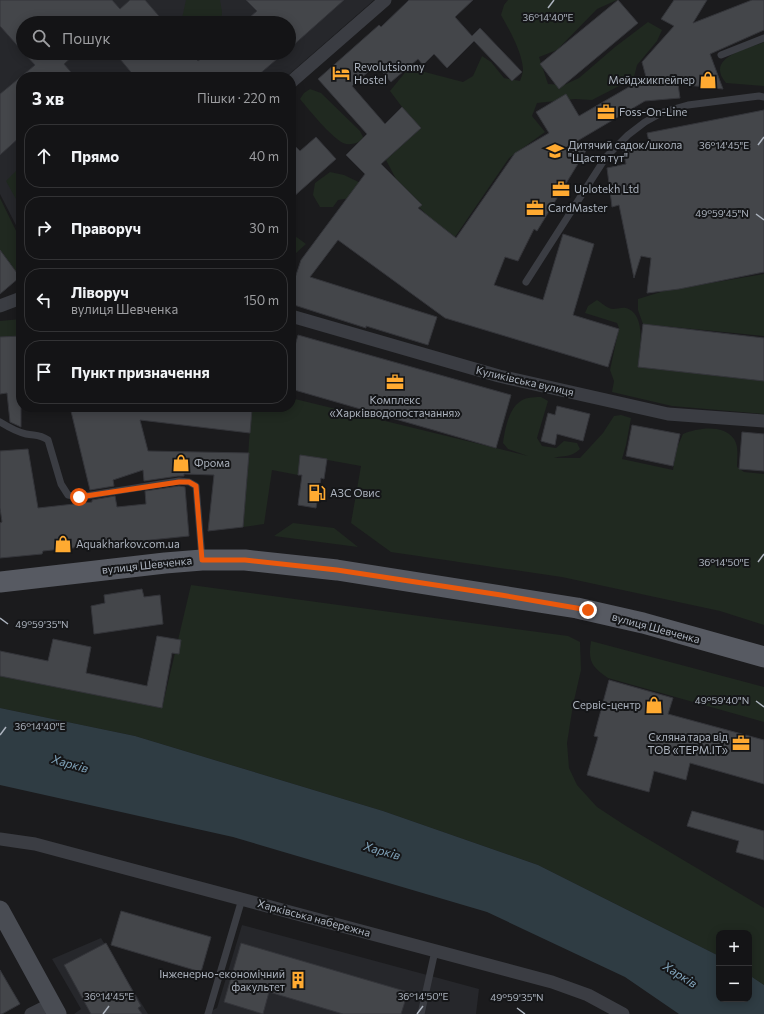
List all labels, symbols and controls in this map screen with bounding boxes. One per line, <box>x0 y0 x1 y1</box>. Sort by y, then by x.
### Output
text: 36°14'40"E <box>523 11 574 23</box>
search box <box>16 16 296 60</box>
icon: search <box>30 27 52 49</box>
text: Пошук <box>62 29 110 47</box>
place label: Revolutsionny Hostel <box>354 60 425 86</box>
hotel icon: Revolutsionny Hostel <box>331 63 351 83</box>
shop icon: Мейджикпейпер <box>698 70 718 90</box>
place label: Мейджикпейпер <box>608 73 695 86</box>
text: 3 хв <box>32 88 64 109</box>
text: Пішки · 220 m <box>197 90 280 106</box>
office icon: Foss-On-Line <box>596 102 616 122</box>
place label: Foss-On-Line <box>619 105 688 118</box>
place label: Дитячий садок/школа "Щастя тут" <box>568 138 682 164</box>
text: 36°14'45"E <box>699 139 749 151</box>
school or university icon: Дитячий садок/школа "Щастя тут" <box>545 141 565 161</box>
icon: ahead <box>33 145 55 167</box>
text: Прямо <box>71 147 119 165</box>
text: 40 m <box>249 148 279 164</box>
office icon: Uplotekh Ltd <box>551 179 571 199</box>
place label: Uplotekh Ltd <box>574 182 639 195</box>
office icon: CardMaster <box>525 198 545 218</box>
place label: CardMaster <box>548 201 608 214</box>
text: 49°59'45"N <box>695 207 749 219</box>
icon: right <box>33 217 55 239</box>
text: Праворуч <box>71 219 141 237</box>
text: 30 m <box>249 220 279 236</box>
text: Ліворуч <box>71 283 129 301</box>
icon: left <box>33 289 55 311</box>
text: 150 m <box>244 292 279 308</box>
text: вулиця Шевченка <box>71 301 178 317</box>
icon: arrive <box>33 361 55 383</box>
text: Пункт призначення <box>71 363 210 381</box>
street label: Куликівська вулиця <box>475 363 575 398</box>
office icon: Комплекс «Харківводопостачання» <box>385 372 405 392</box>
place label: Комплекс «Харківводопостачання» <box>330 393 461 419</box>
shop icon: Фрома <box>171 453 191 473</box>
place label: Фрома <box>194 456 230 469</box>
fuel station icon: АЗС Овис <box>307 483 327 503</box>
place label: АЗС Овис <box>330 486 380 499</box>
route start <box>70 488 88 506</box>
shop icon: Aquakharkov.com.ua <box>53 534 73 554</box>
place label: Aquakharkov.com.ua <box>76 537 180 550</box>
street label: вулиця Шевченка <box>101 553 193 576</box>
text: 36°14'50"E <box>699 556 749 568</box>
route end <box>579 601 597 619</box>
street label: вулиця Шевченка <box>611 609 702 646</box>
text: 49°59'35"N <box>15 618 69 630</box>
text: 49°59'40"N <box>695 694 749 706</box>
shop icon: Сервіс-центр <box>644 695 664 715</box>
place label: Сервіс-центр <box>572 698 641 711</box>
text: 36°14'40"E <box>15 720 66 732</box>
place label: Скляна тара від ТОВ «ТЕРМ.ІТ» <box>648 730 729 756</box>
office icon: Скляна тара від ТОВ «ТЕРМ.ІТ» <box>731 733 751 753</box>
water label: Харків <box>49 751 91 775</box>
water label: Харків <box>361 838 403 862</box>
street label: Харківська набережна <box>256 896 372 939</box>
map controls <box>716 930 752 1002</box>
button: + <box>716 930 752 966</box>
water label: Харків <box>660 958 701 990</box>
button: − <box>716 966 752 1002</box>
place label: Інженерно-економічний факультет <box>159 967 285 993</box>
building icon: Інженерно-економічний факультет <box>288 970 308 990</box>
text: 36°14'45"E <box>84 990 134 1002</box>
text: 36°14'50"E <box>398 990 448 1002</box>
text: 49°59'35"N <box>490 991 544 1003</box>

